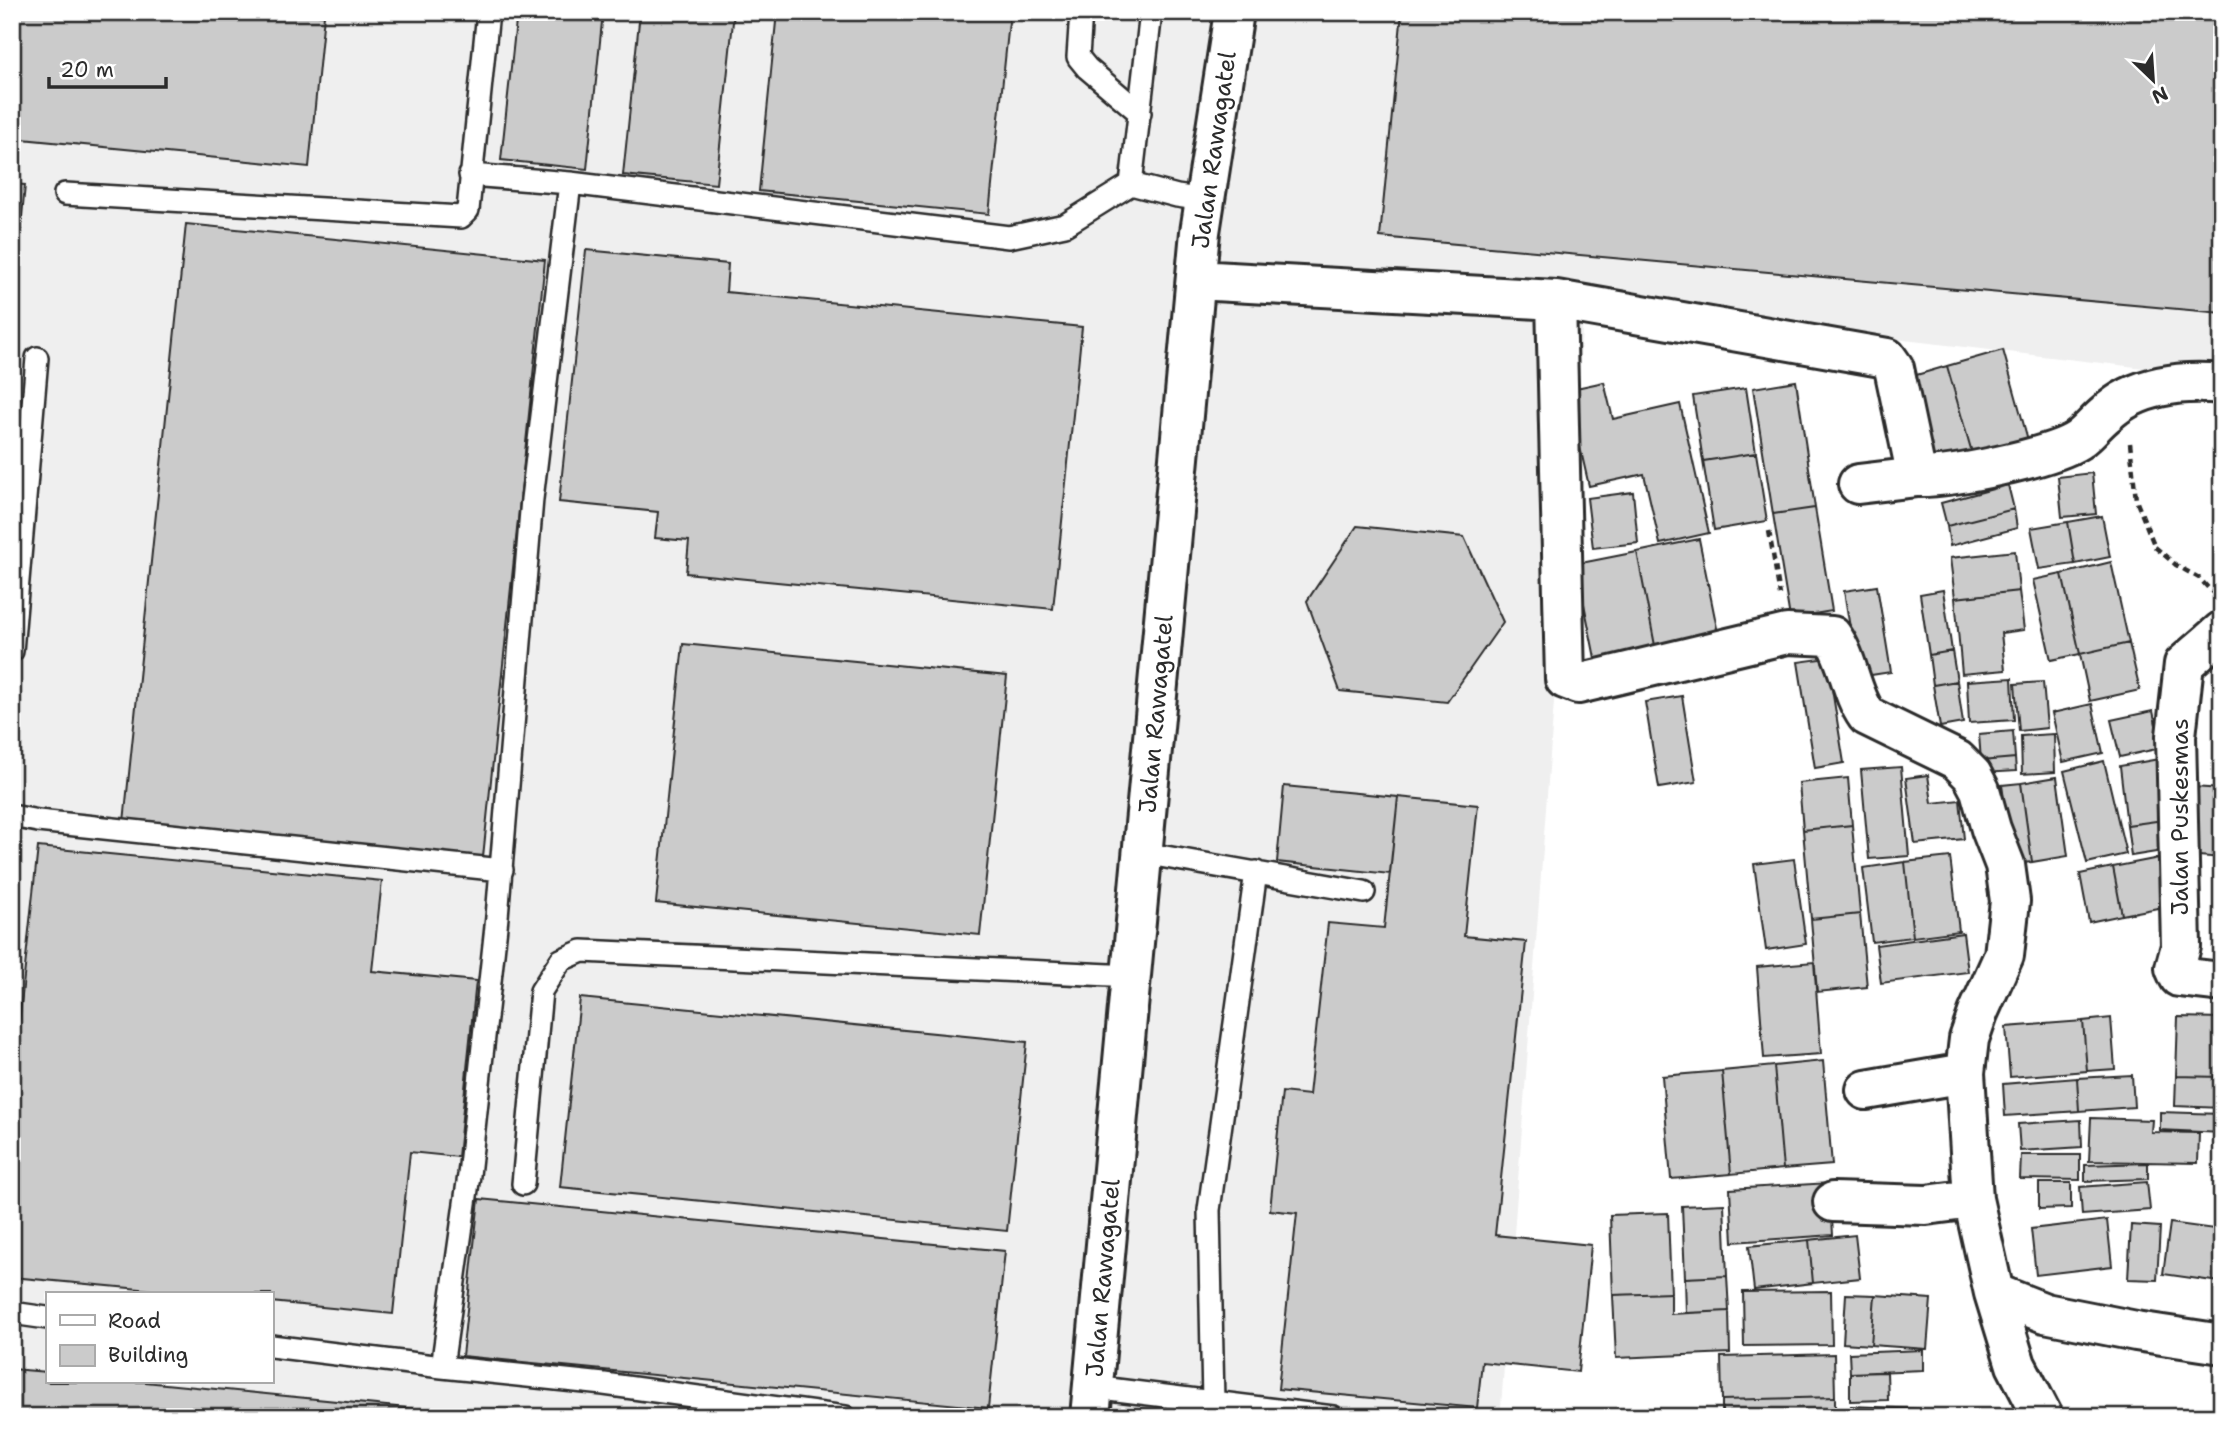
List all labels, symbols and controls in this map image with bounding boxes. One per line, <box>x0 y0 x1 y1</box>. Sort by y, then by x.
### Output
scale bar <box>49 46 166 90</box>
north arrow <box>2118 46 2188 116</box>
street label: Jalan Rawagatel <box>1184 48 1244 251</box>
text: 20 m <box>60 56 114 84</box>
text: N <box>2148 80 2172 109</box>
street label: Jalan Rawagatel <box>1131 613 1181 815</box>
street label: Jalan Puskesmas <box>2164 718 2196 916</box>
street label: Jalan Rawagatel <box>1078 1177 1128 1379</box>
legend <box>46 1292 273 1384</box>
text: Road <box>108 1307 161 1335</box>
text: Building <box>108 1341 188 1369</box>

